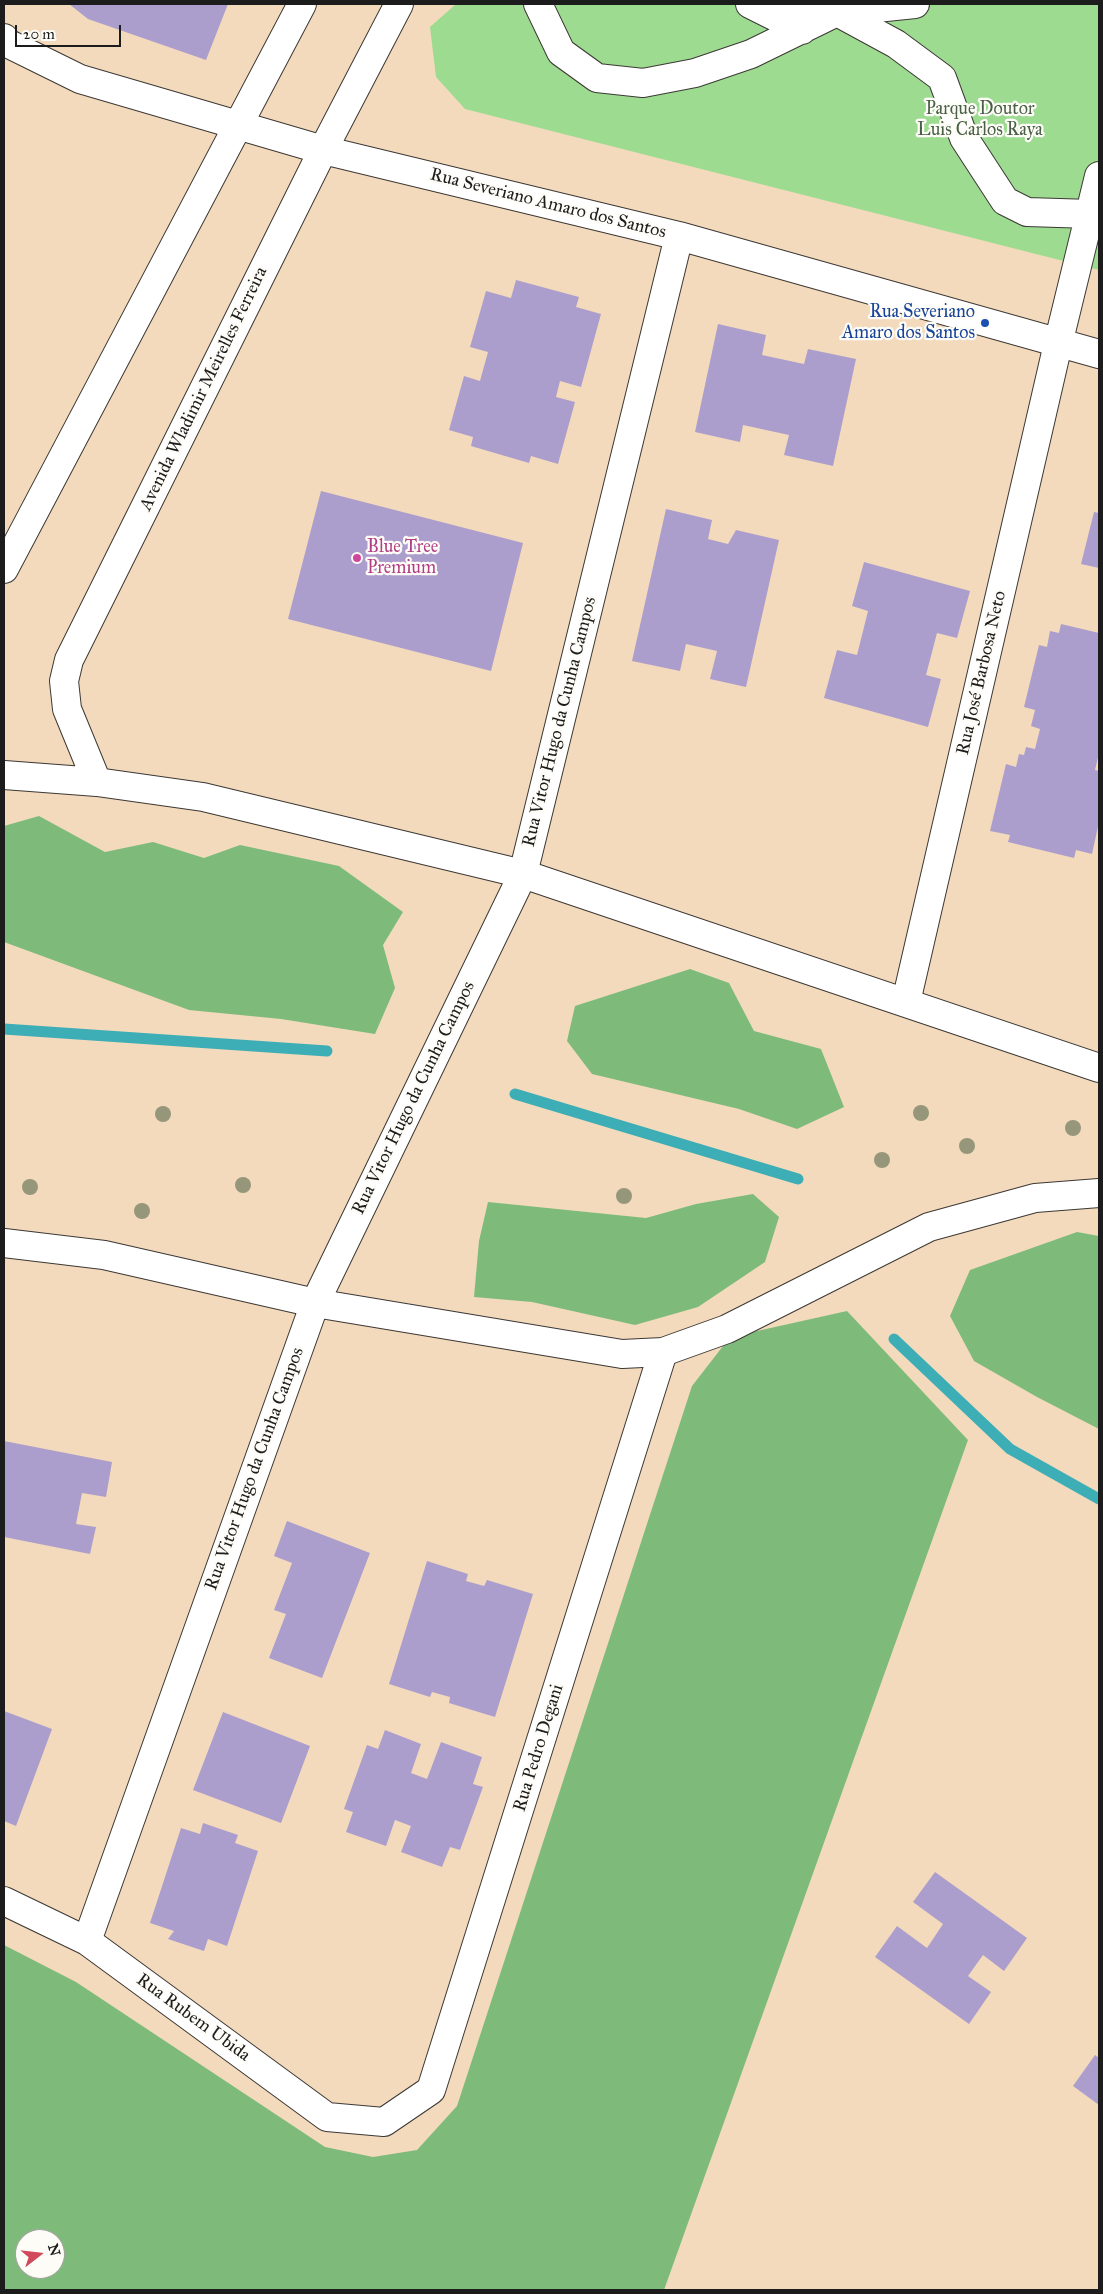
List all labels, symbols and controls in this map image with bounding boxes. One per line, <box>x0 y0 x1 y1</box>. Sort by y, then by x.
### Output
scale bar <box>18 15 124 47</box>
text: 20 m <box>23 25 55 43</box>
park label: Parque Doutor Luis Carlos Raya <box>917 99 1043 142</box>
street label: Rua Severiano Amaro dos Santos <box>428 164 668 244</box>
street label: Avenida Wladimir Meirelles Ferreira <box>135 264 273 514</box>
place label: Rua Severiano Amaro dos Santos <box>842 302 975 344</box>
marker: Rua Severiano Amaro dos Santos <box>979 317 991 329</box>
place label: Blue Tree Premium <box>367 537 438 580</box>
marker: Blue Tree Premium <box>351 552 363 564</box>
street label: Rua José Barbosa Neto <box>953 589 1011 757</box>
street label: Rua Vitor Hugo da Cunha Campos <box>518 595 602 849</box>
street label: Rua Vitor Hugo da Cunha Campos <box>348 978 480 1218</box>
street label: Rua Vitor Hugo da Cunha Campos <box>201 1345 309 1593</box>
street label: Rua Pedro Degani <box>509 1682 569 1814</box>
street label: Rua Rubem Ubida <box>132 1969 254 2067</box>
north arrow <box>15 2229 65 2279</box>
text: N <box>44 2242 64 2258</box>

